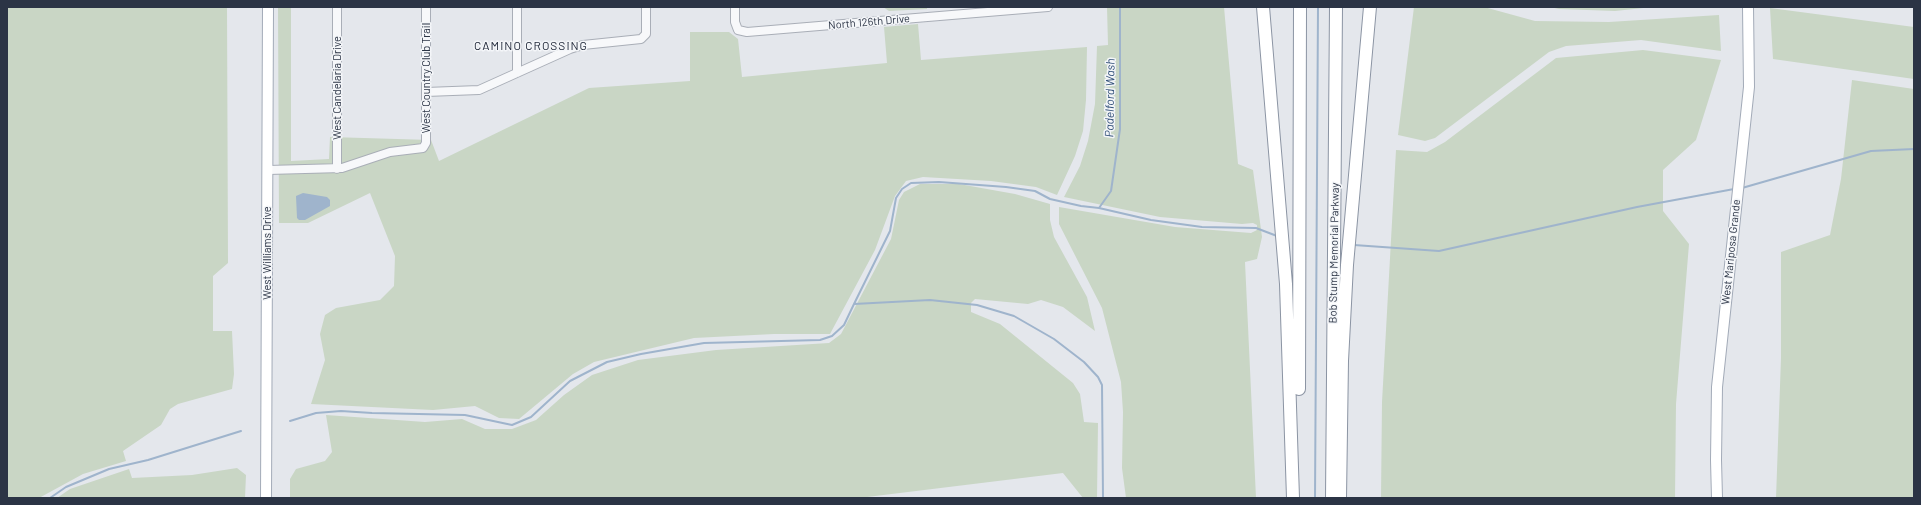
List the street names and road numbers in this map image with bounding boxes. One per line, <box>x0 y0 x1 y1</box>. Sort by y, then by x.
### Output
street label: North 126th Drive <box>828 12 910 32</box>
street label: West Country Club Trail <box>419 23 433 133</box>
street label: West Candelaria Drive <box>330 36 344 140</box>
street label: Bob Stump Memorial Parkway <box>1326 183 1342 323</box>
street label: West Mariposa Grande <box>1719 199 1743 305</box>
street label: West Williams Drive <box>260 206 274 300</box>

